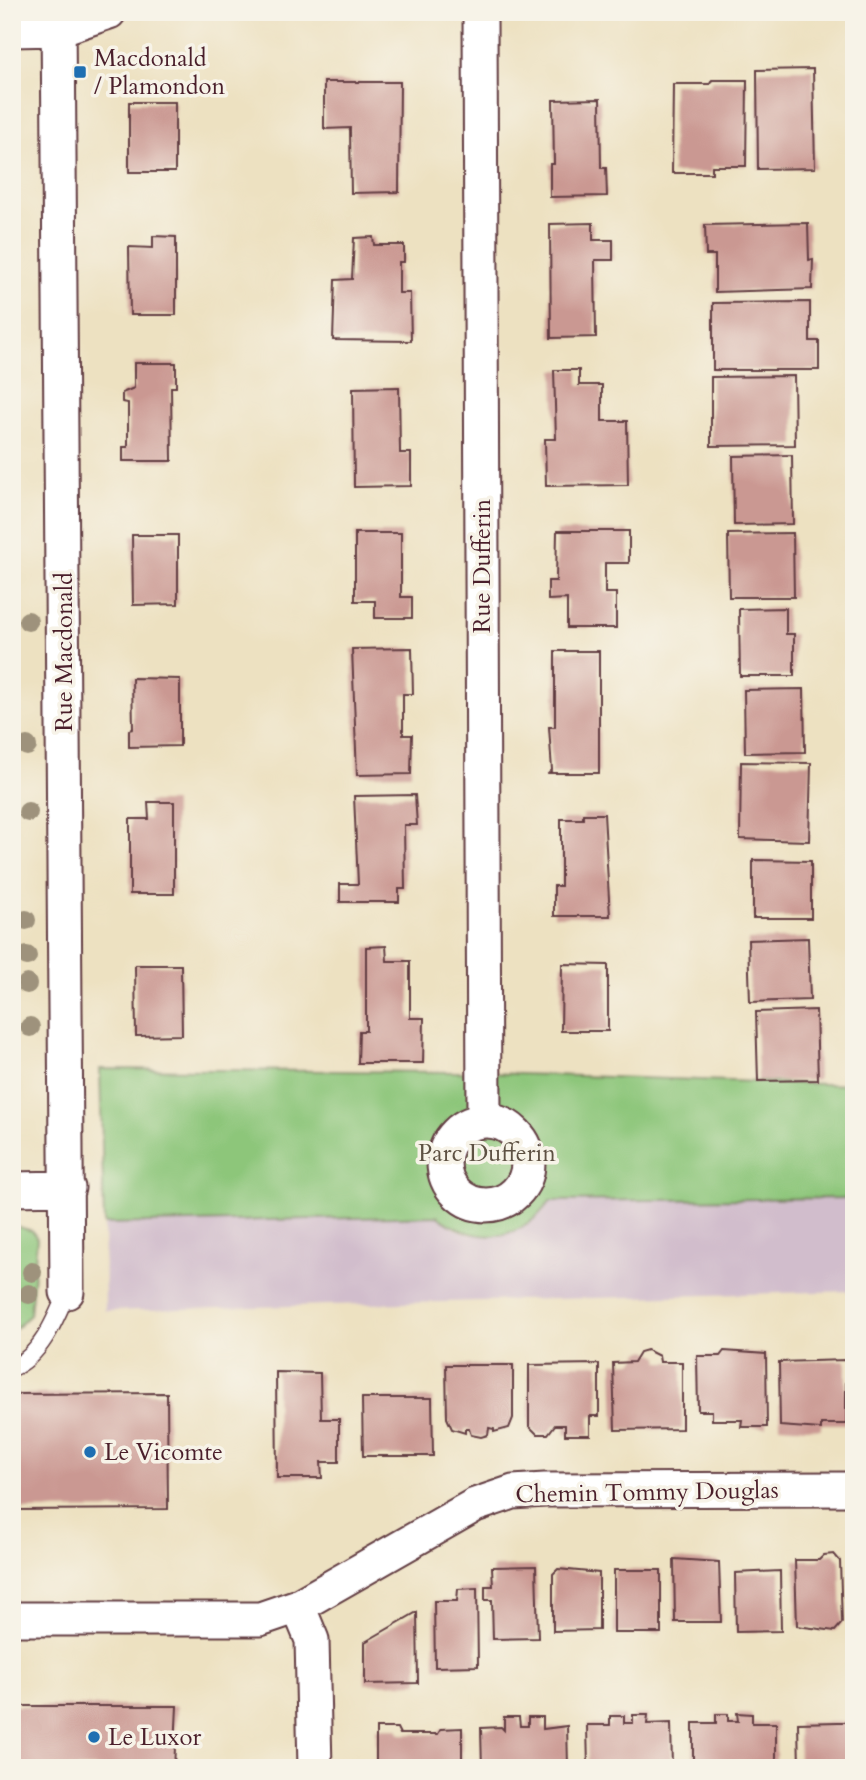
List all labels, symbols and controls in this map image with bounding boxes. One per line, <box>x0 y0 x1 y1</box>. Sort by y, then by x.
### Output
place label: Macdonald / Plamondon <box>94 42 226 103</box>
marker: Macdonald / Plamondon <box>72 64 88 80</box>
street label: Rue Dufferin <box>466 499 499 633</box>
street label: Rue Macdonald <box>48 572 81 732</box>
park label: Parc Dufferin <box>418 1137 556 1170</box>
place label: Le Vicomte <box>104 1436 223 1469</box>
marker: Le Vicomte <box>82 1444 98 1460</box>
street label: Chemin Tommy Douglas <box>515 1474 779 1511</box>
place label: Le Luxor <box>108 1721 201 1754</box>
marker: Le Luxor <box>86 1729 102 1745</box>

